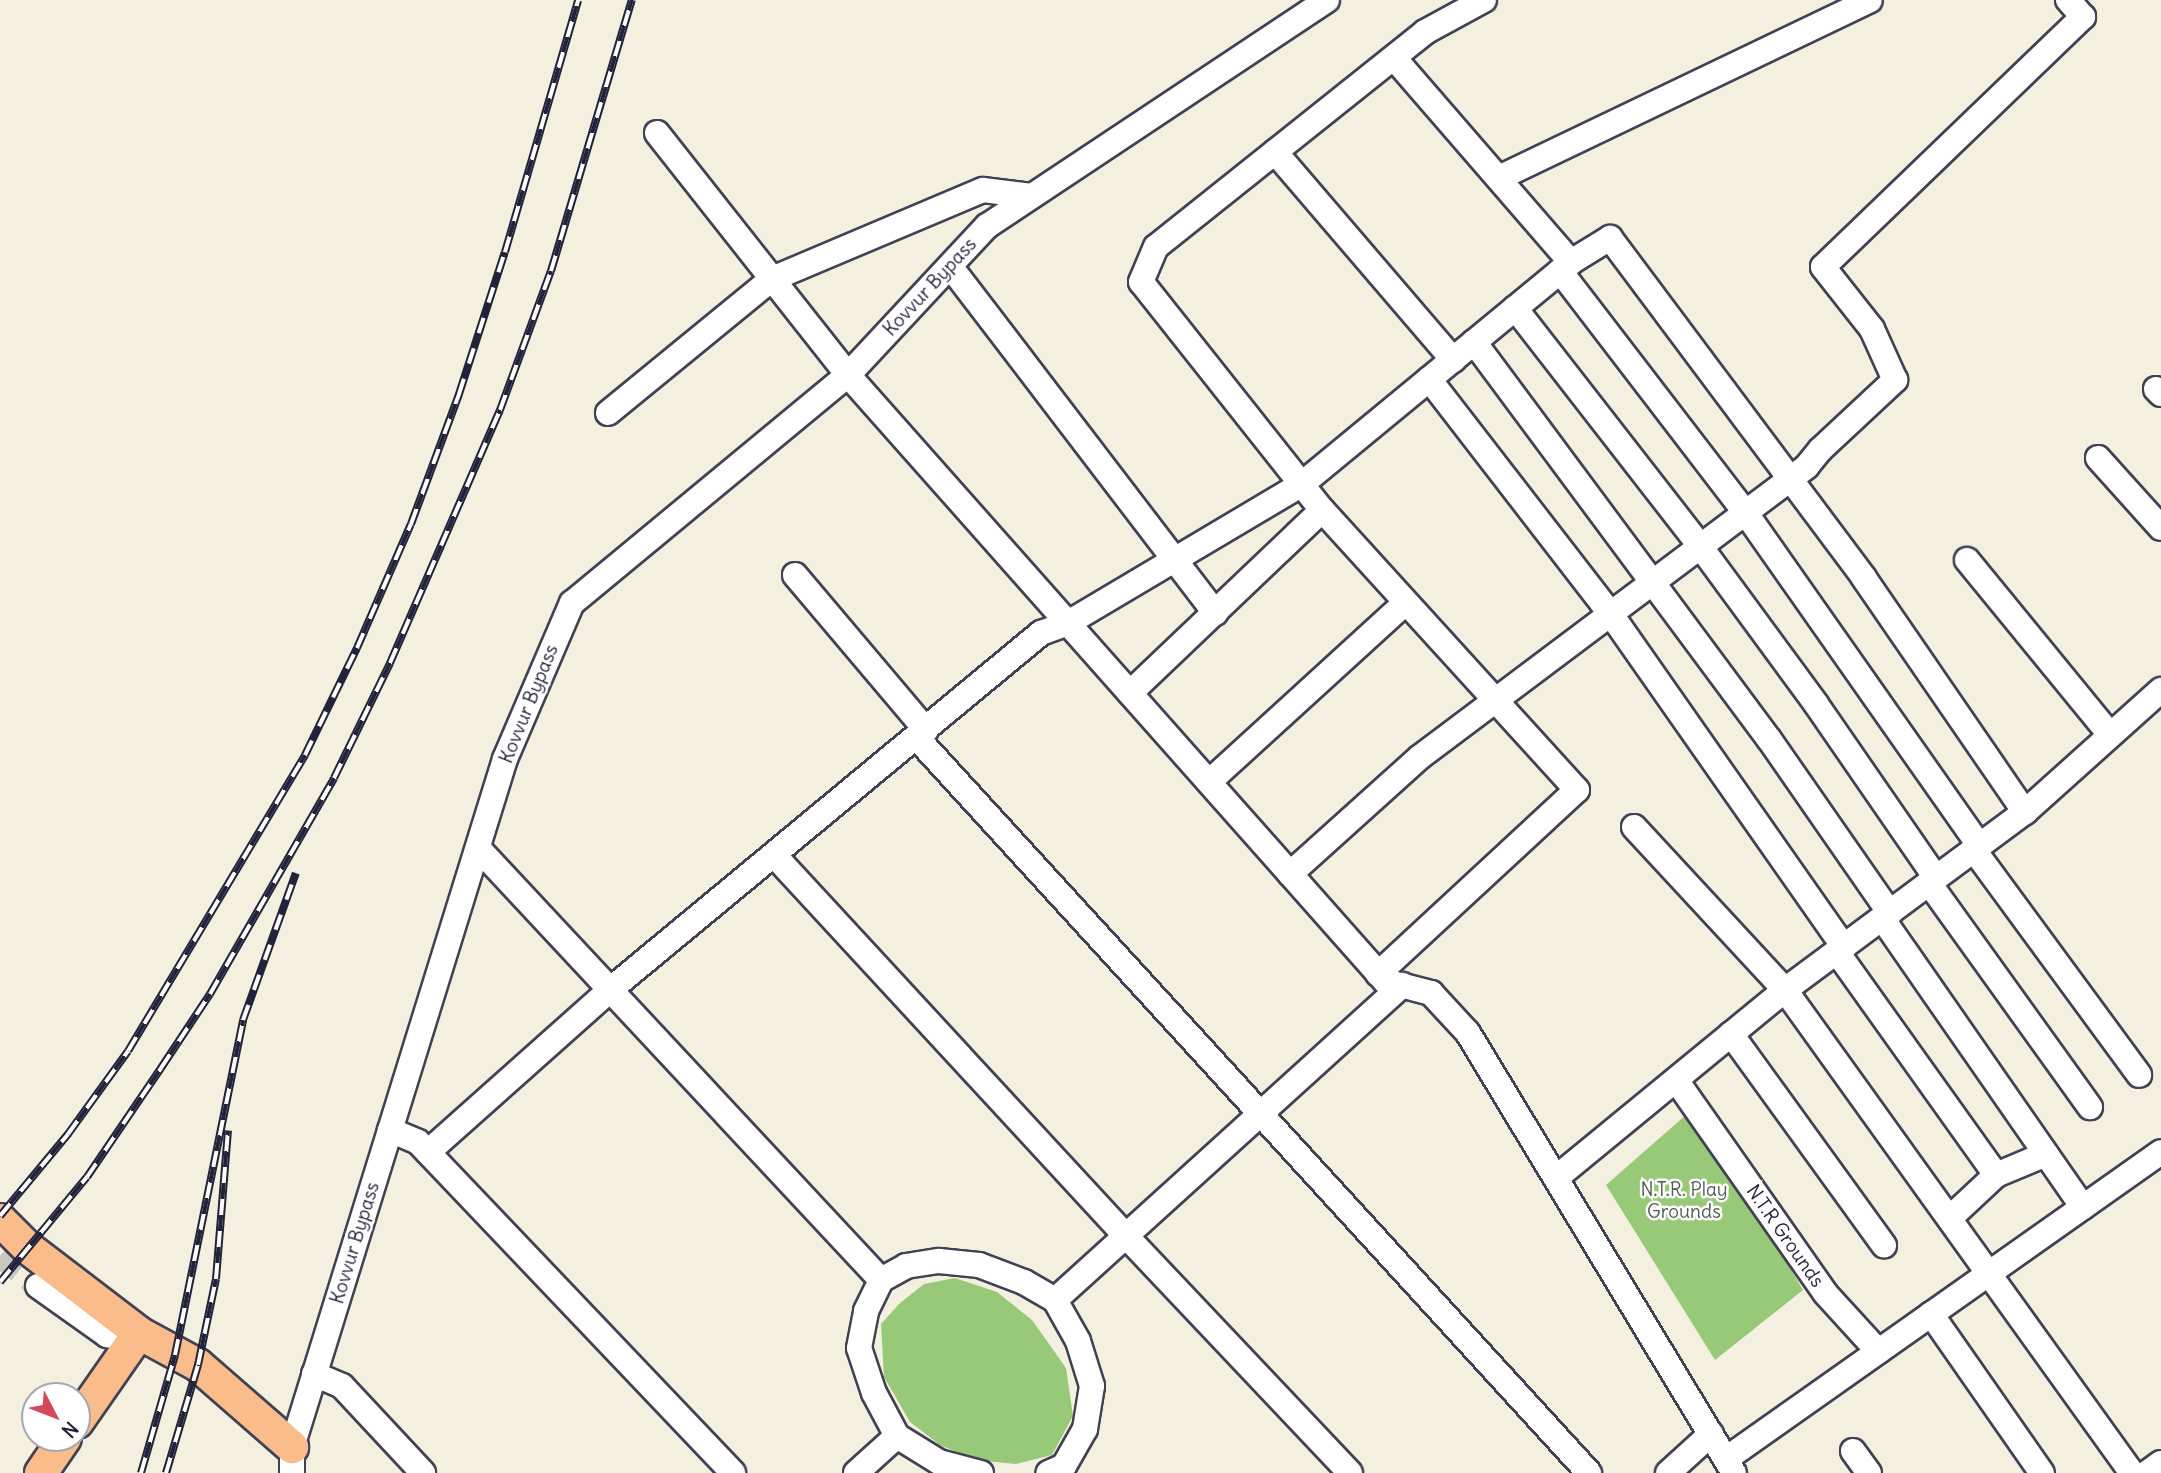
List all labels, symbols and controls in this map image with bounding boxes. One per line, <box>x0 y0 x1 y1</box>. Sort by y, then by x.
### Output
street label: Kovvur Bypass <box>879 233 981 341</box>
street label: Kovvur Bypass <box>495 641 563 767</box>
street label: Kovvur Bypass <box>326 1179 384 1307</box>
park label: N.T.R. Play Grounds <box>1640 1179 1728 1223</box>
street label: N.T.R Grounds <box>1741 1180 1829 1292</box>
north arrow <box>21 1382 91 1452</box>
text: N <box>57 1417 83 1443</box>

